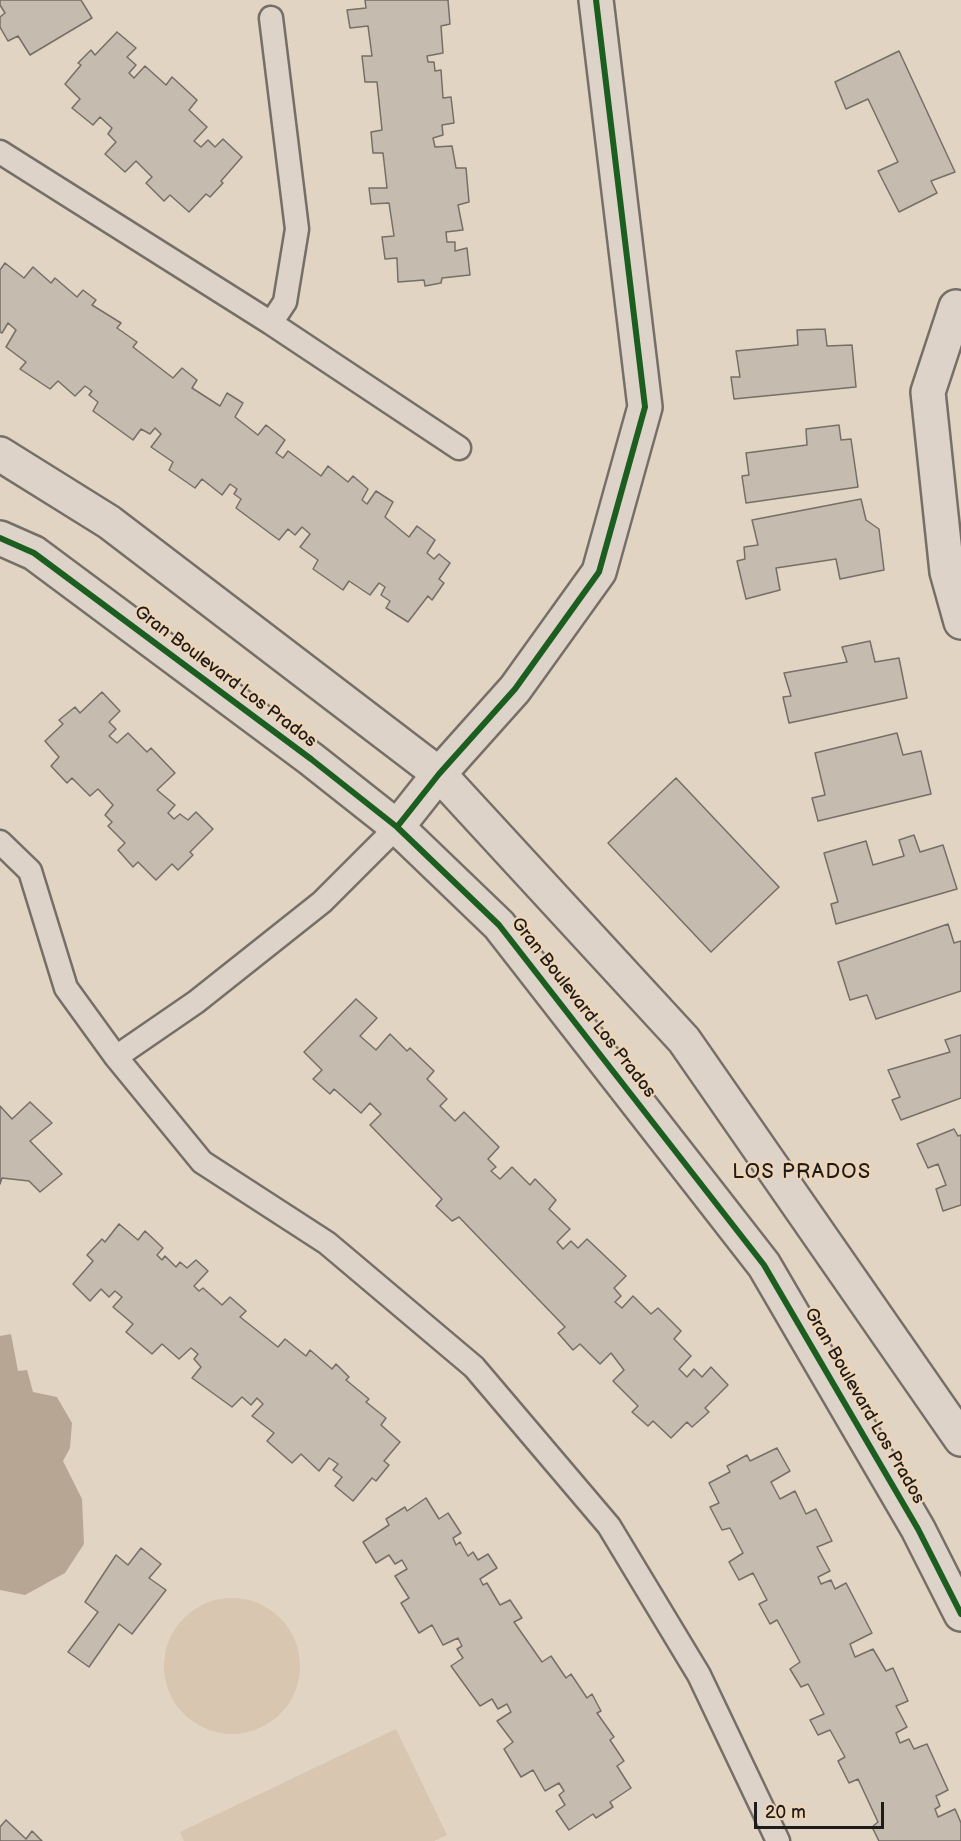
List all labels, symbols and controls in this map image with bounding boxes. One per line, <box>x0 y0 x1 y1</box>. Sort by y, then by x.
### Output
street label: Gran Boulevard Los Prados <box>130 601 320 753</box>
street label: Gran Boulevard Los Prados <box>506 914 660 1102</box>
district label: LOS PRADOS <box>732 1161 872 1185</box>
street label: Gran Boulevard Los Prados <box>799 1304 929 1508</box>
scale bar <box>757 1790 888 1828</box>
text: 20 m <box>765 1802 806 1823</box>

